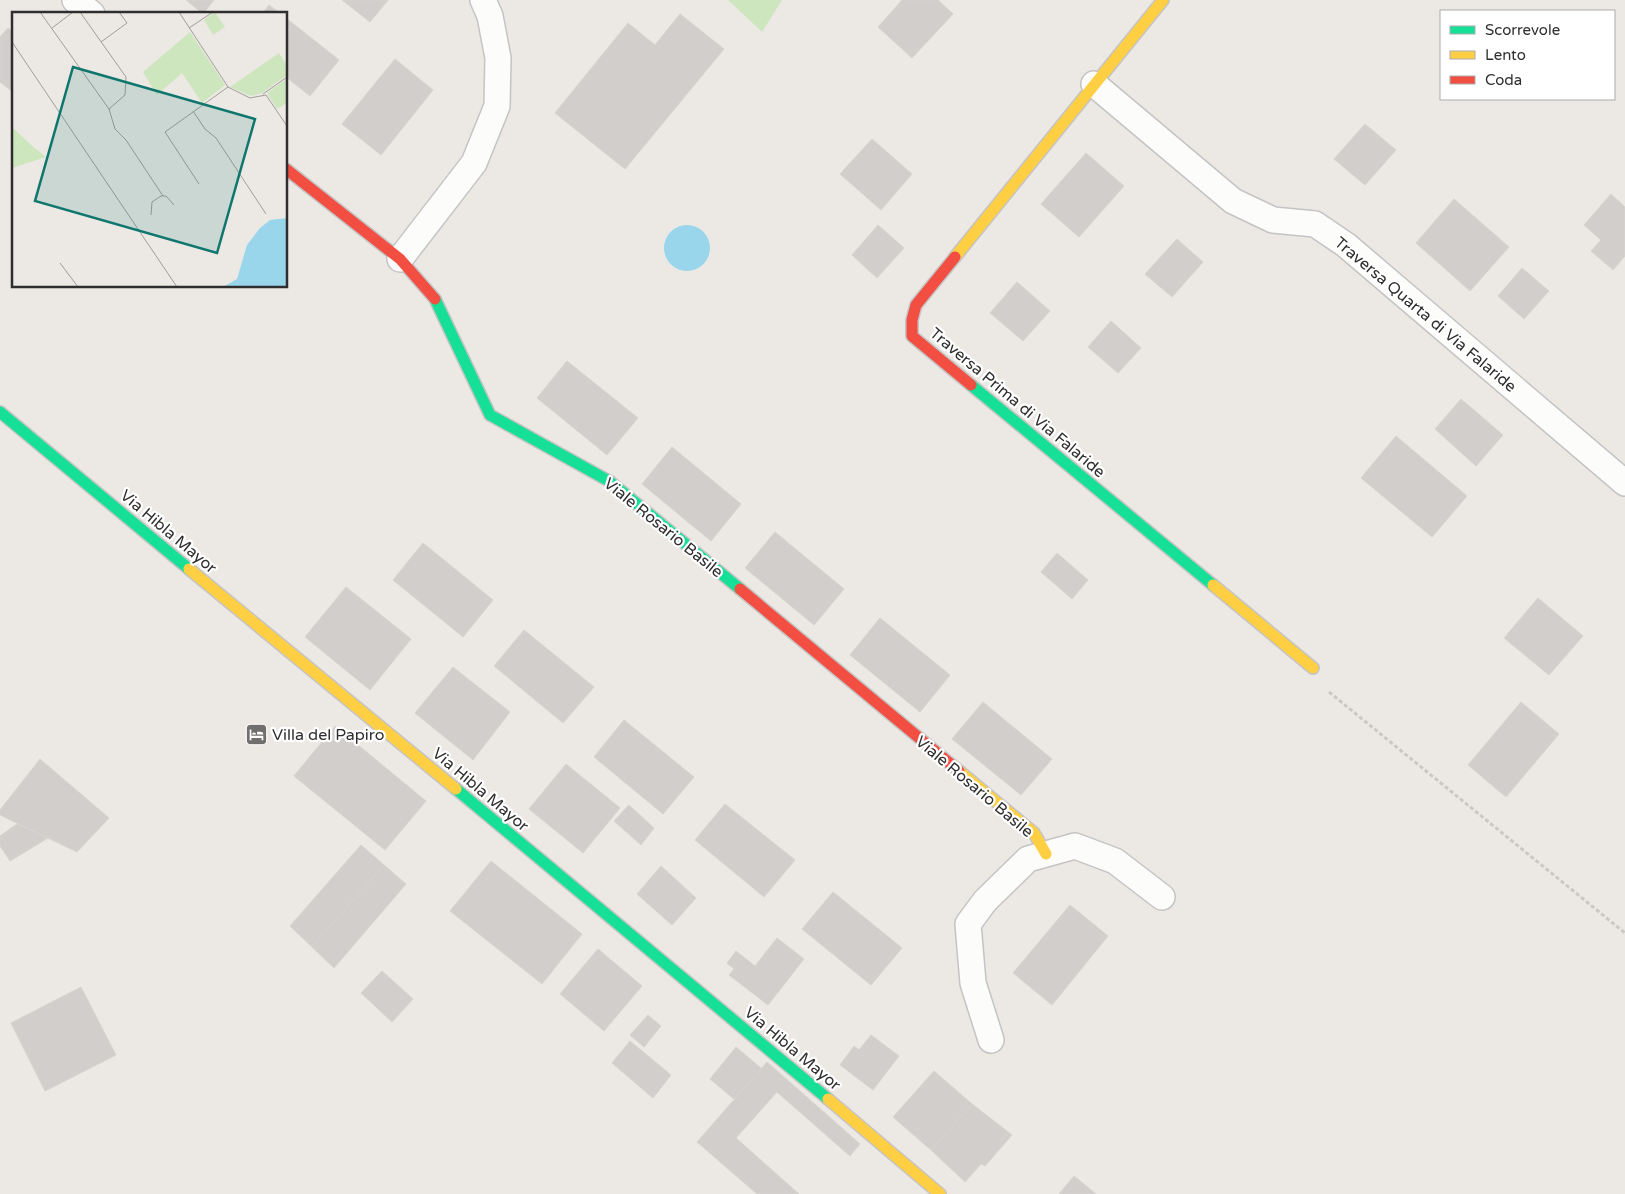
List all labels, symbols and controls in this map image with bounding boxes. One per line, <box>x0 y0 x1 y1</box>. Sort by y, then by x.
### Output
legend <box>1440 10 1615 100</box>
inset map <box>12 12 288 288</box>
text: Scorrevole <box>1485 21 1560 39</box>
text: Lento <box>1485 46 1526 64</box>
text: Coda <box>1485 71 1522 89</box>
street label: Traversa Quarta di Via Falaride <box>1330 233 1520 397</box>
street label: Traversa Prima di Via Falaride <box>926 324 1109 482</box>
street label: Viale Rosario Basile <box>600 474 727 582</box>
street label: Via Hibla Mayor <box>116 486 221 579</box>
hotel icon: Villa del Papiro <box>244 722 268 746</box>
place label: Villa del Papiro <box>272 725 384 745</box>
street label: Viale Rosario Basile <box>911 732 1037 842</box>
street label: Via Hibla Mayor <box>428 744 533 837</box>
street label: Via Hibla Mayor <box>740 1003 845 1096</box>

